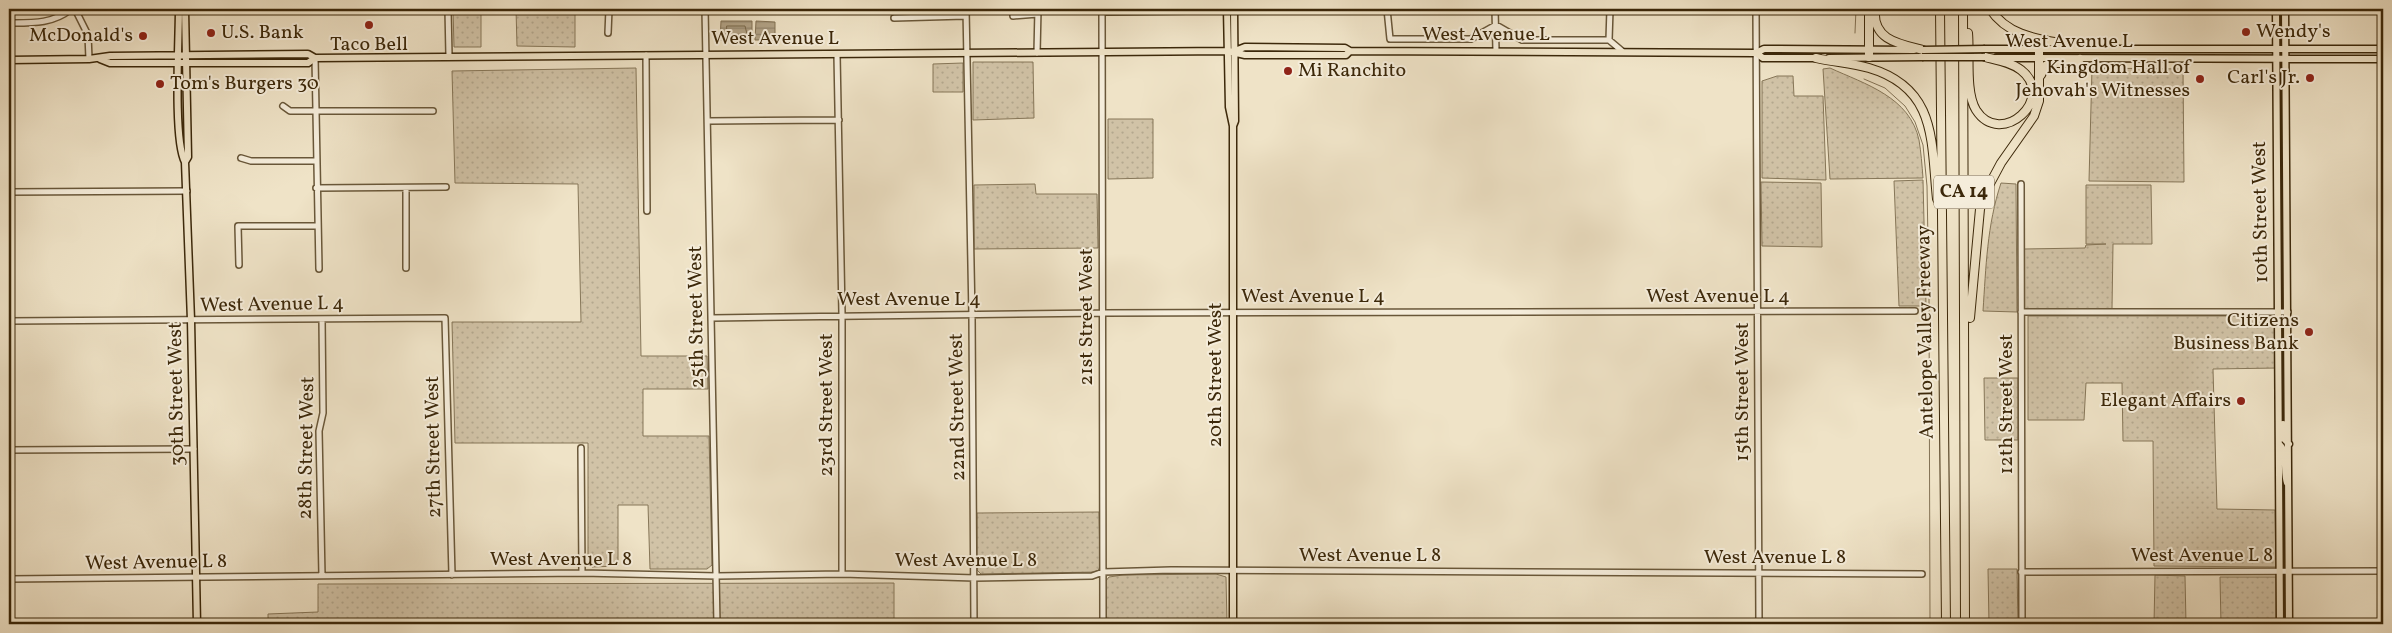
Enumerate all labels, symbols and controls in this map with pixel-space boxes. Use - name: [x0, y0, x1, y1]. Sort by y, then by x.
- place label: Wendy's: [2256, 18, 2331, 46]
- place label: U.S. Bank: [221, 19, 304, 47]
- marker: Taco Bell: [363, 19, 375, 31]
- street label: West Avenue L: [1422, 21, 1550, 49]
- place label: McDonald's: [29, 22, 133, 50]
- street label: West Avenue L: [711, 25, 839, 53]
- marker: Wendy's: [2240, 26, 2252, 38]
- marker: U.S. Bank: [205, 27, 217, 39]
- street label: West Avenue L: [2005, 28, 2133, 56]
- marker: McDonald's: [137, 30, 149, 42]
- place label: Taco Bell: [330, 31, 408, 59]
- place label: Kingdom Hall of Jehovah's Witnesses: [2015, 54, 2192, 105]
- place label: Mi Ranchito: [1298, 57, 1406, 85]
- place label: Carl's Jr.: [2227, 64, 2300, 92]
- marker: Mi Ranchito: [1282, 65, 1294, 77]
- place label: Tom's Burgers 30: [170, 70, 319, 98]
- marker: Carl's Jr.: [2304, 72, 2316, 84]
- marker: Kingdom Hall of Jehovah's Witnesses: [2194, 73, 2206, 85]
- marker: Tom's Burgers 30: [154, 78, 166, 90]
- street label: 10th Street West: [2246, 141, 2276, 283]
- road number: CA 14: [1934, 176, 1994, 208]
- street label: Antelope Valley Freeway: [1910, 225, 1942, 439]
- street label: 25th Street West: [682, 245, 712, 389]
- street label: 21st Street West: [1073, 248, 1101, 386]
- street label: West Avenue L 4: [1241, 283, 1385, 311]
- street label: West Avenue L 4: [1646, 283, 1790, 311]
- street label: West Avenue L 4: [837, 286, 981, 314]
- street label: West Avenue L 4: [200, 290, 344, 320]
- street label: 20th Street West: [1202, 303, 1230, 447]
- place label: Citizens Business Bank: [2173, 307, 2299, 358]
- street label: 30th Street West: [162, 322, 192, 466]
- street label: 15th Street West: [1729, 322, 1757, 462]
- marker: Citizens Business Bank: [2303, 326, 2315, 338]
- street label: 23rd Street West: [813, 333, 841, 477]
- street label: 22nd Street West: [943, 333, 973, 481]
- street label: 12th Street West: [1993, 334, 2021, 474]
- street label: 28th Street West: [292, 376, 322, 520]
- street label: 27th Street West: [419, 376, 449, 518]
- place label: Elegant Affairs: [2100, 387, 2231, 415]
- marker: Elegant Affairs: [2235, 395, 2247, 407]
- street label: West Avenue L 8: [1299, 542, 1441, 570]
- street label: West Avenue L 8: [2131, 542, 2273, 570]
- street label: West Avenue L 8: [1704, 544, 1846, 572]
- street label: West Avenue L 8: [490, 546, 632, 574]
- street label: West Avenue L 8: [895, 547, 1037, 575]
- street label: West Avenue L 8: [85, 548, 227, 578]

